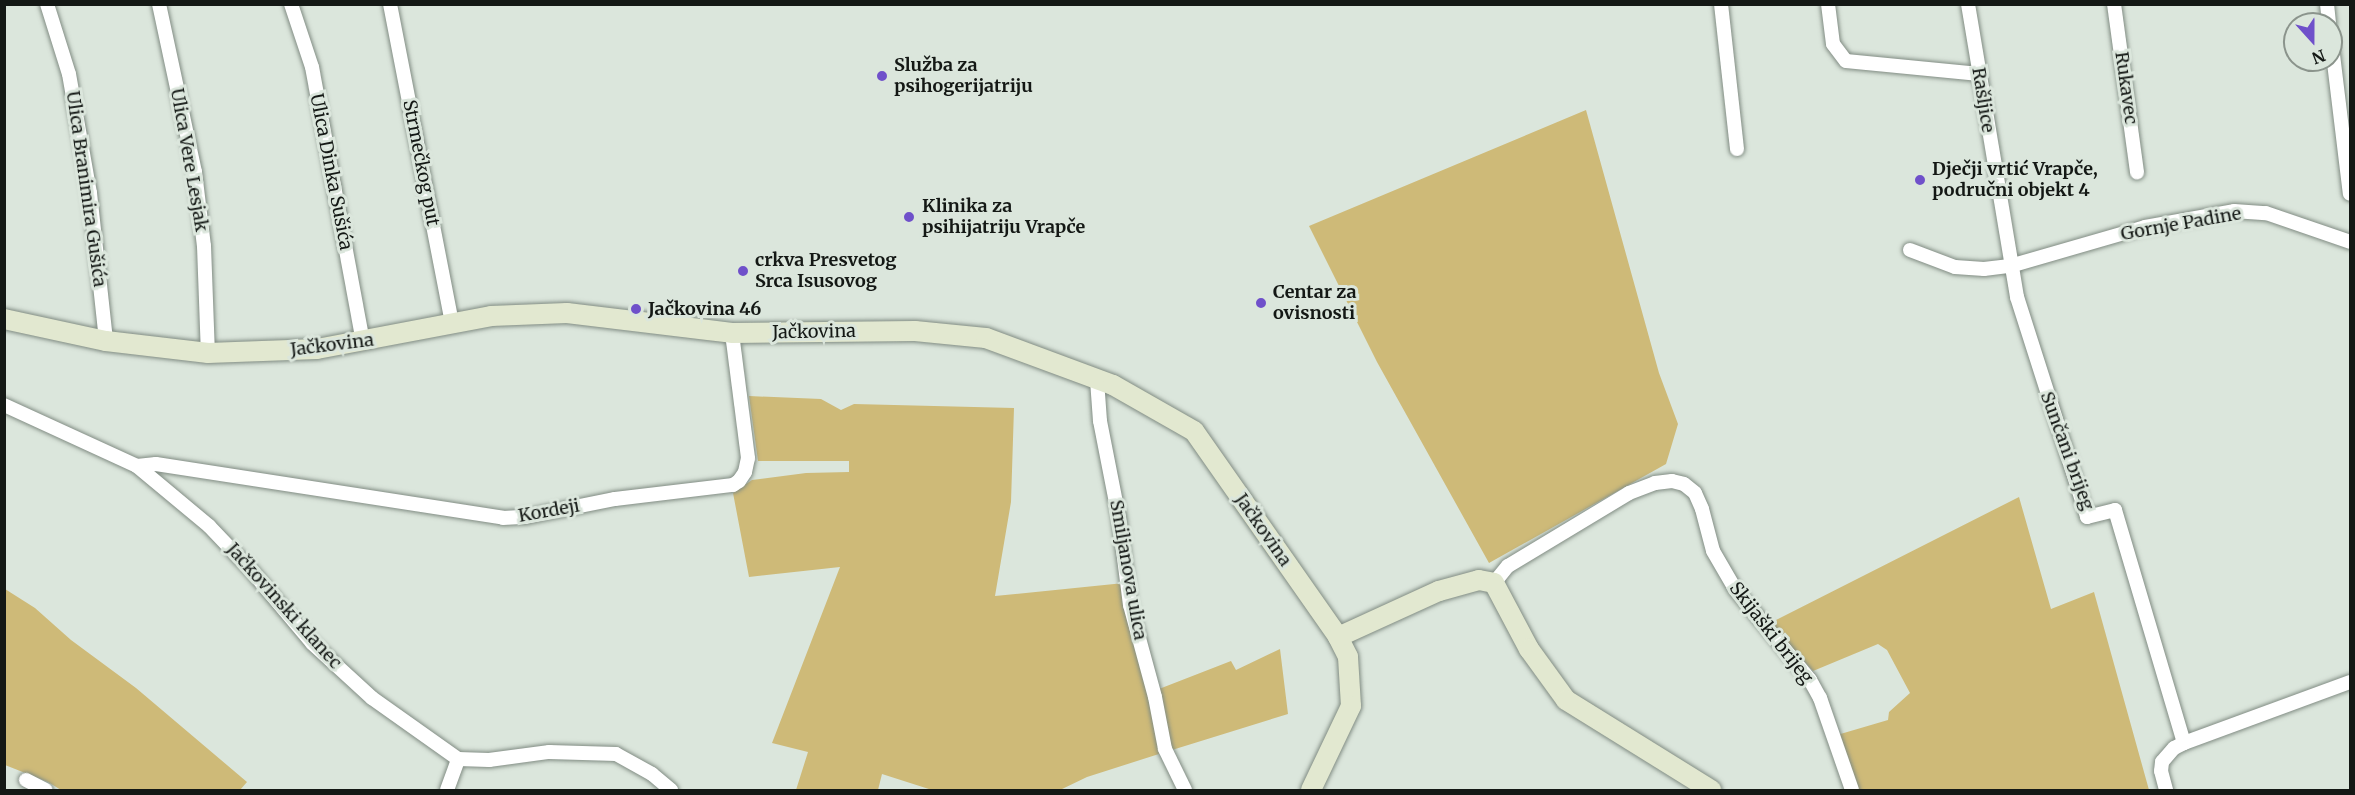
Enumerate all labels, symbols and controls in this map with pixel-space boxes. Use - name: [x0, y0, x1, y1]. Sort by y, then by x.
- north arrow: [2283, 12, 2343, 72]
- text: N: [2309, 45, 2328, 69]
- street label: Rukavec: [2110, 50, 2142, 126]
- place label: Služba za psihogerijatriju: [894, 55, 1033, 98]
- street label: Rašljice: [1967, 66, 1999, 134]
- marker: Služba za psihogerijatriju: [875, 69, 889, 83]
- street label: Ulica Vere Lesjak: [166, 87, 212, 233]
- street label: Ulica Branimira Gušića: [62, 90, 110, 288]
- street label: Ulica Dinka Sušića: [305, 92, 357, 252]
- street label: Strmečkog put: [398, 98, 444, 228]
- place label: Dječji vrtić Vrapče, područni objekt 4: [1932, 159, 2098, 201]
- marker: Dječji vrtić Vrapče, područni objekt 4: [1913, 173, 1927, 187]
- place label: Klinika za psihijatriju Vrapče: [922, 196, 1085, 238]
- street label: Gornje Padine: [2119, 203, 2243, 245]
- marker: Klinika za psihijatriju Vrapče: [900, 208, 918, 226]
- place label: crkva Presvetog Srca Isusovog: [755, 250, 896, 292]
- marker: crkva Presvetog Srca Isusovog: [736, 264, 750, 278]
- place label: Centar za ovisnosti: [1273, 282, 1357, 324]
- marker: Centar za ovisnosti: [1254, 296, 1268, 310]
- place label: Jačkovina 46: [648, 298, 761, 320]
- marker: Jačkovina 46: [629, 302, 643, 316]
- street label: Jačkovina: [772, 320, 856, 344]
- street label: Jačkovina: [289, 329, 375, 361]
- street label: Sunčani brijeg: [2036, 389, 2098, 513]
- street label: Jačkovina: [1230, 489, 1296, 571]
- street label: Kordeji: [517, 495, 581, 527]
- street label: Smiljanova ulica: [1105, 498, 1151, 642]
- street label: Jačkovinski klanec: [222, 539, 346, 673]
- street label: Skijaški brijeg: [1725, 578, 1817, 688]

